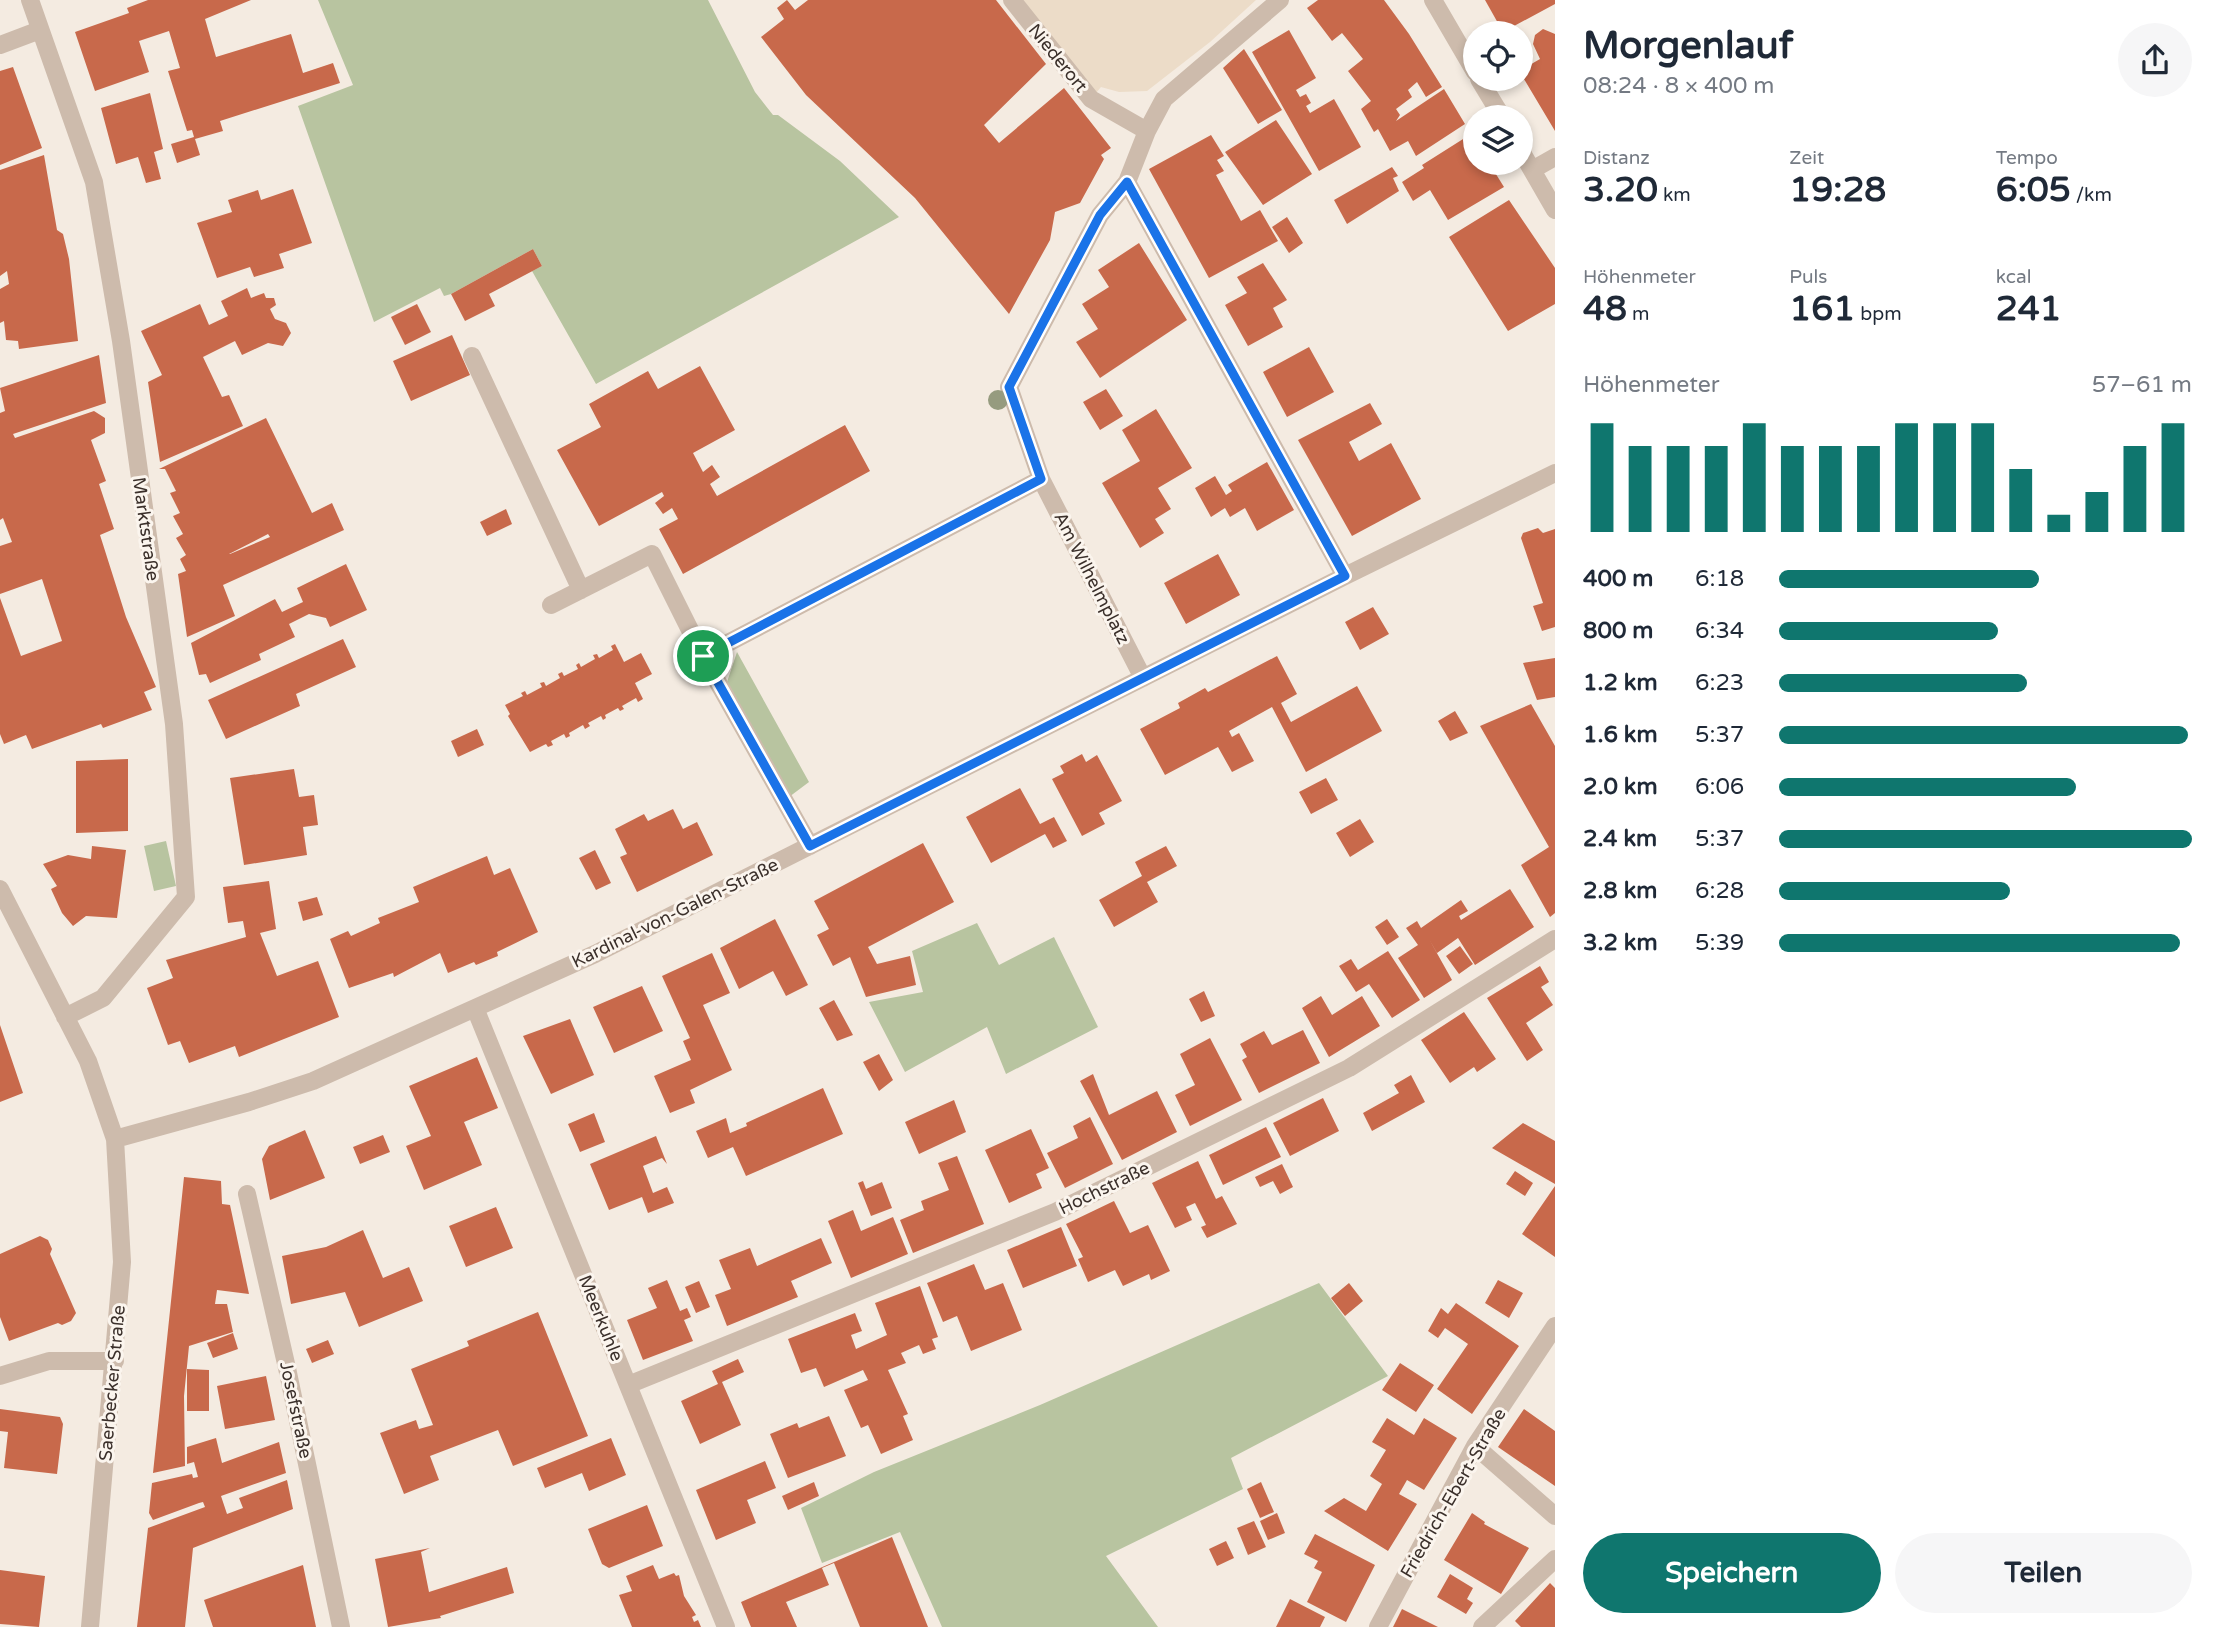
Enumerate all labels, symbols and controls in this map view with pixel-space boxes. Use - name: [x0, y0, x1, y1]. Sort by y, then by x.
- street label: Niederort: [1024, 19, 1092, 97]
- map controls: [1463, 21, 1533, 175]
- button: locate: [1463, 21, 1533, 91]
- text: Morgenlauf: [1583, 23, 1793, 69]
- button: share: [2118, 23, 2192, 97]
- text: 08:24 · 8 × 400 m: [1583, 72, 1774, 100]
- button: layers: [1463, 105, 1533, 175]
- text: Distanz: [1583, 147, 1650, 169]
- text: Zeit: [1789, 147, 1824, 169]
- text: Tempo: [1996, 147, 2058, 169]
- text: 3.20: [1583, 169, 1658, 211]
- text: 19:28: [1789, 169, 1886, 211]
- text: 6:05: [1996, 169, 2071, 211]
- text: km: [1658, 184, 1691, 206]
- text: /km: [2071, 184, 2112, 206]
- text: Höhenmeter: [1583, 266, 1696, 288]
- text: Puls: [1789, 266, 1827, 288]
- text: kcal: [1996, 266, 2031, 288]
- text: 48: [1583, 288, 1627, 330]
- text: 161: [1789, 288, 1855, 330]
- text: 241: [1996, 288, 2062, 330]
- text: m: [1627, 303, 1649, 325]
- text: bpm: [1855, 303, 1902, 325]
- text: Höhenmeter: [1583, 371, 1720, 399]
- text: 57–61 m: [2092, 371, 2192, 399]
- street label: Marktstraße: [128, 476, 164, 582]
- street label: Am Wilhelmplatz: [1049, 508, 1135, 648]
- text: 400 m: [1583, 565, 1653, 593]
- text: 6:18: [1695, 565, 1744, 593]
- text: 800 m: [1583, 617, 1653, 645]
- text: 6:34: [1695, 617, 1744, 645]
- pin: [673, 626, 733, 686]
- icon: arrive: [684, 637, 722, 675]
- text: 1.2 km: [1583, 669, 1658, 697]
- text: 6:23: [1695, 669, 1744, 697]
- text: 1.6 km: [1583, 721, 1658, 749]
- text: 5:37: [1695, 721, 1744, 749]
- text: 2.0 km: [1583, 773, 1658, 801]
- text: 6:06: [1695, 773, 1744, 801]
- text: 2.4 km: [1583, 825, 1657, 853]
- text: 5:37: [1695, 825, 1744, 853]
- street label: Kardinal-von-Galen-Straße: [568, 853, 782, 973]
- text: 2.8 km: [1583, 877, 1657, 905]
- text: 6:28: [1695, 877, 1744, 905]
- text: 3.2 km: [1583, 929, 1658, 957]
- text: 5:39: [1695, 929, 1744, 957]
- street label: Hochstraße: [1055, 1157, 1153, 1219]
- street label: Meerkuhle: [574, 1272, 628, 1364]
- street label: Saerbecker Straße: [94, 1304, 130, 1462]
- street label: Josefstraße: [275, 1359, 317, 1461]
- street label: Friedrich-Ebert-Straße: [1395, 1404, 1511, 1582]
- button: Speichern: [1583, 1533, 1881, 1613]
- button: Teilen: [1895, 1533, 2192, 1613]

